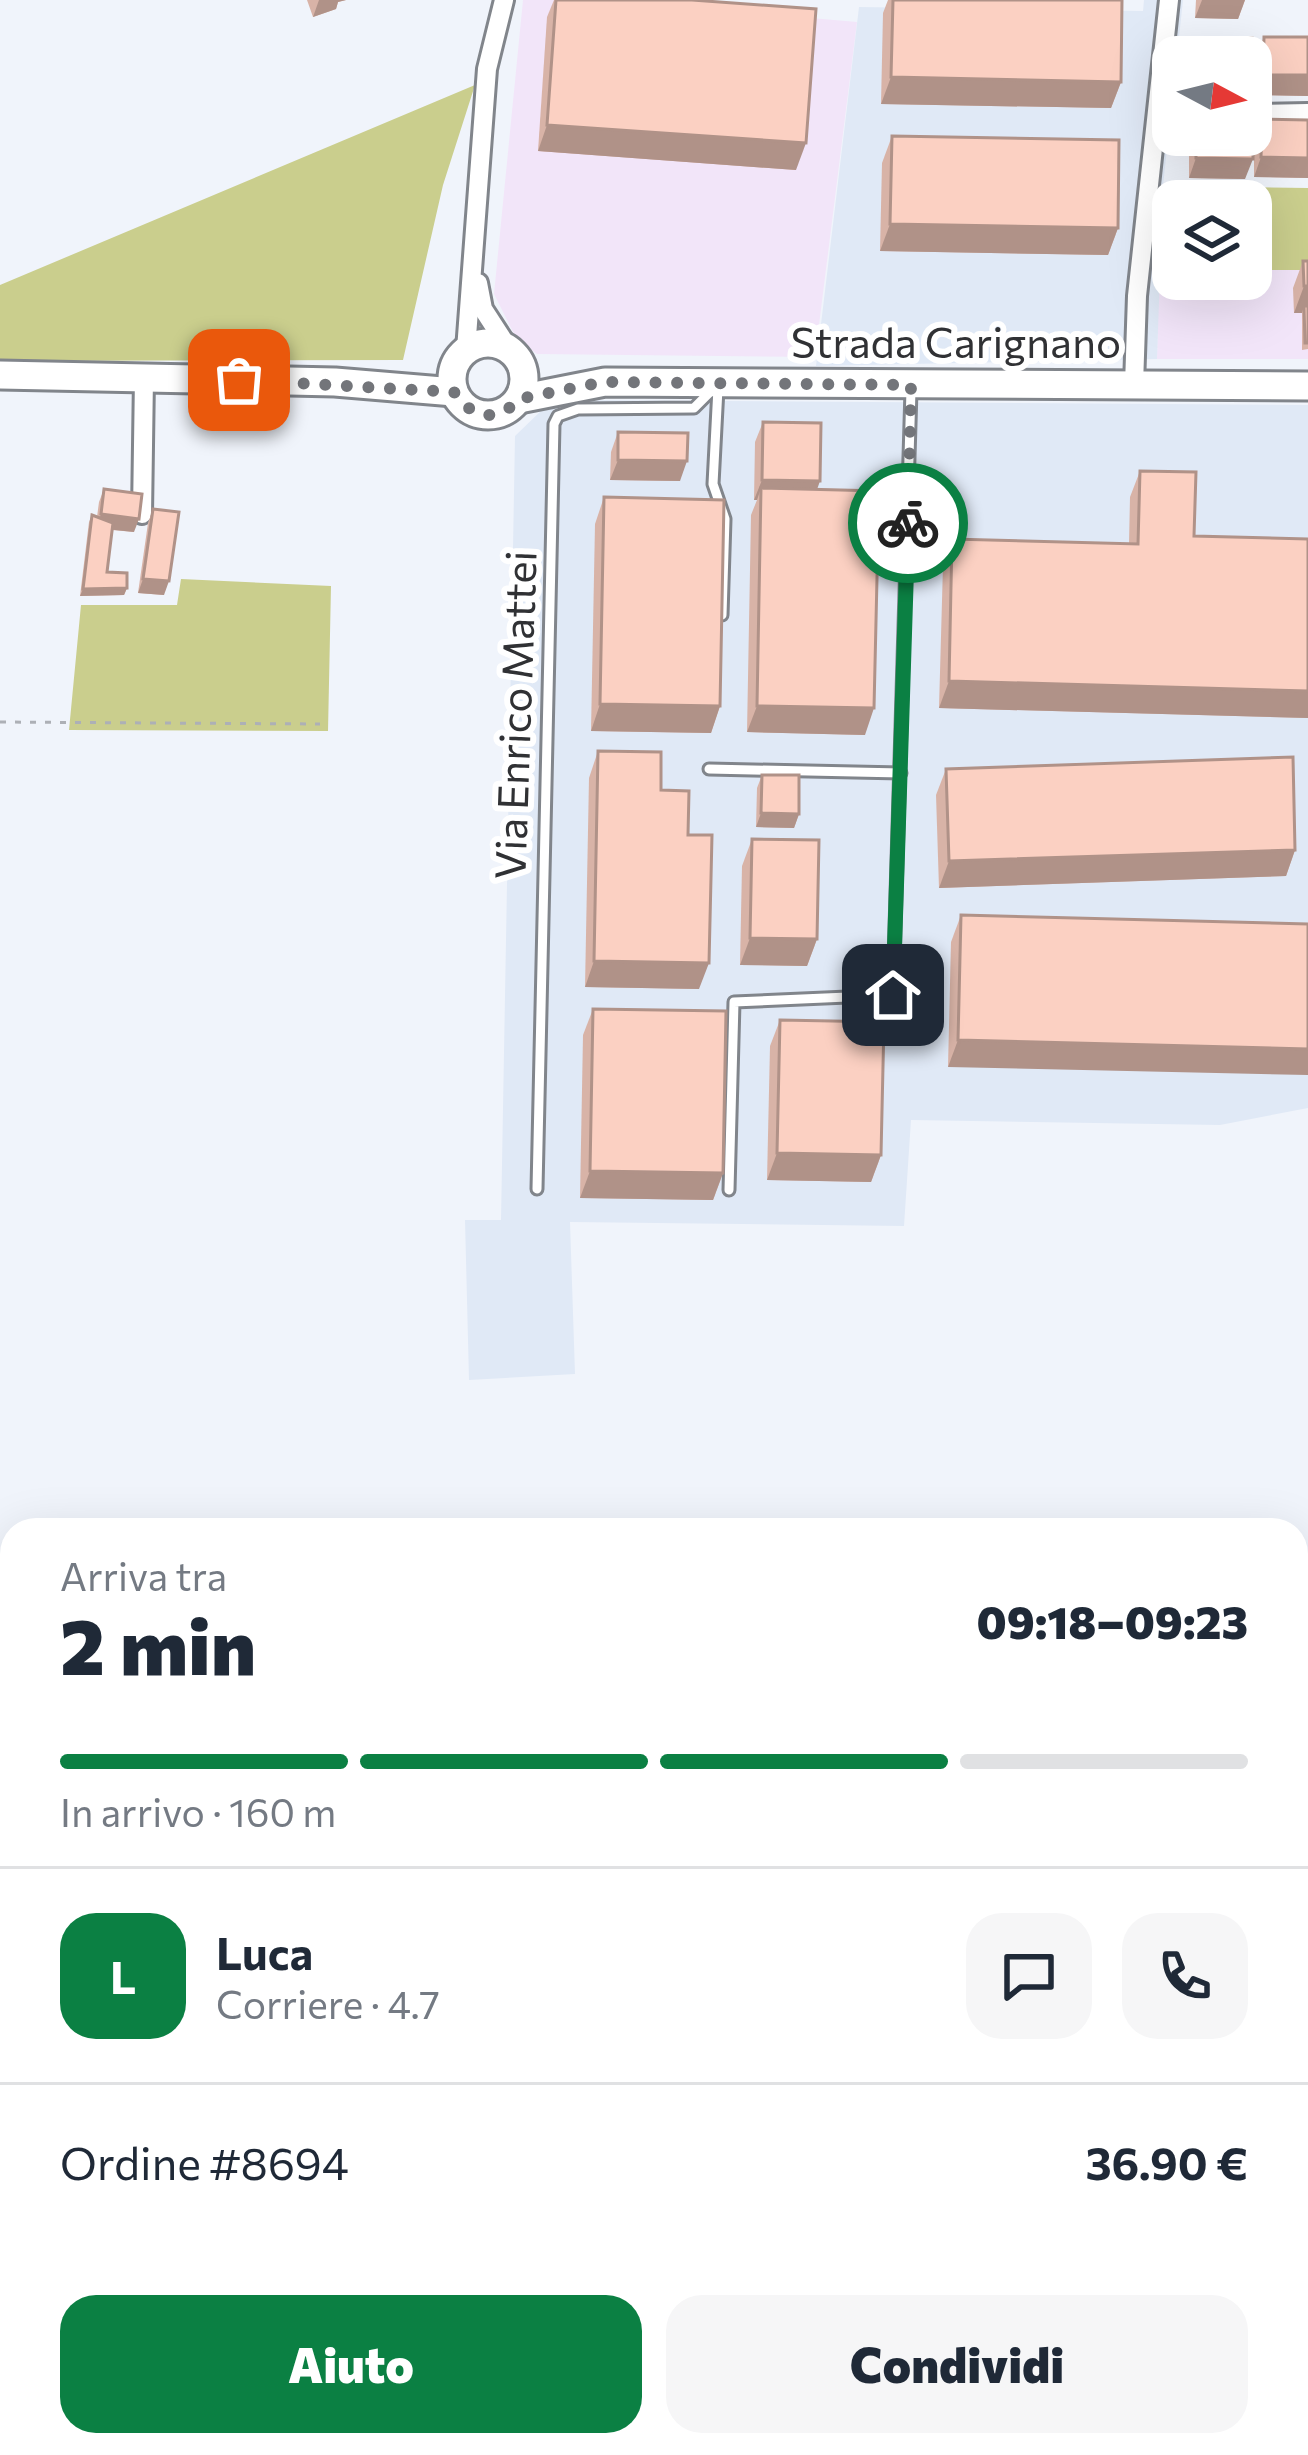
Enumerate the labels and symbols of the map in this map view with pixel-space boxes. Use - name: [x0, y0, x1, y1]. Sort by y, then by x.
- north arrow: [1152, 36, 1272, 156]
- street label: Strada Carignano: [791, 315, 1121, 367]
- pin: [188, 329, 290, 431]
- courier: [848, 463, 968, 583]
- street label: Via Enrico Mattei: [482, 550, 546, 880]
- pin: [842, 944, 944, 1046]

